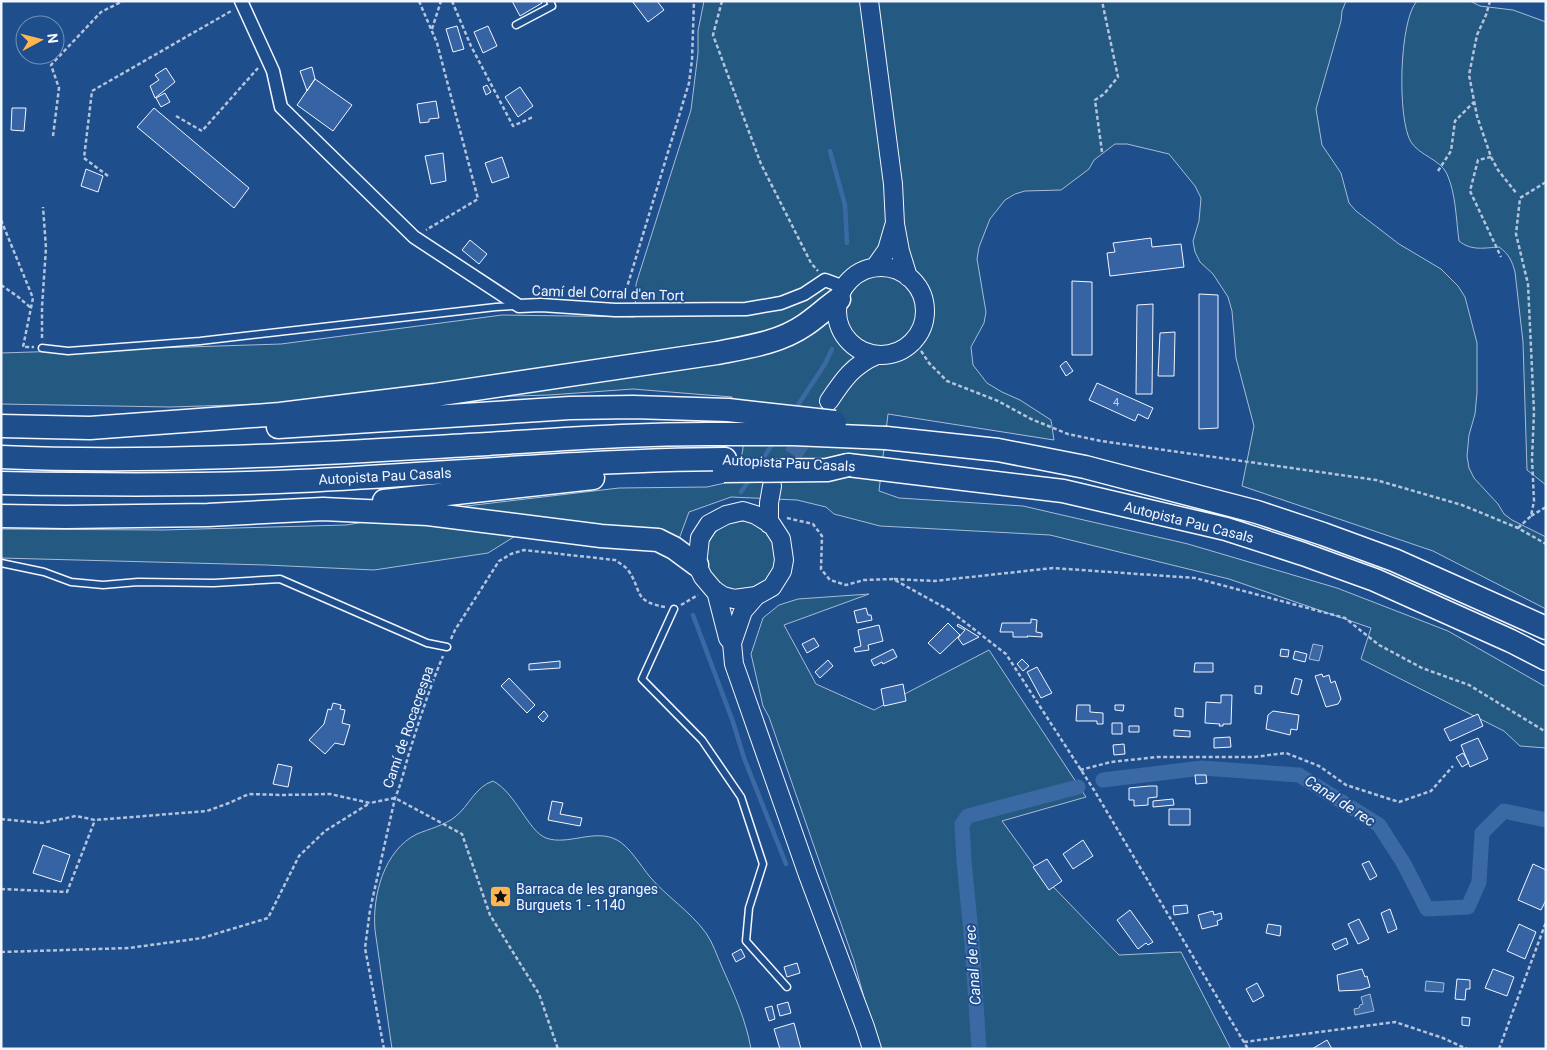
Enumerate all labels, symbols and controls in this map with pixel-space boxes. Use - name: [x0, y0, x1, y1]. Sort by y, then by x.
- north arrow: [15, 15, 65, 65]
- text: N: [44, 33, 61, 44]
- street label: Camí del Corral d'en Tort: [531, 282, 685, 304]
- house number: 4: [1113, 396, 1119, 409]
- street label: Autopista Pau Casals: [722, 452, 856, 474]
- street label: Autopista Pau Casals: [318, 465, 452, 487]
- street label: Autopista Pau Casals: [1122, 498, 1256, 546]
- street label: Camí de Rocacrespa: [380, 664, 436, 790]
- water label: Canal de rec: [1301, 772, 1379, 831]
- place label: Barraca de les granges Burguets 1 - 1140: [516, 881, 658, 913]
- place icon: Barraca de les granges Burguets 1 - 1140: [488, 885, 512, 909]
- water label: Canal de rec: [961, 924, 985, 1006]

